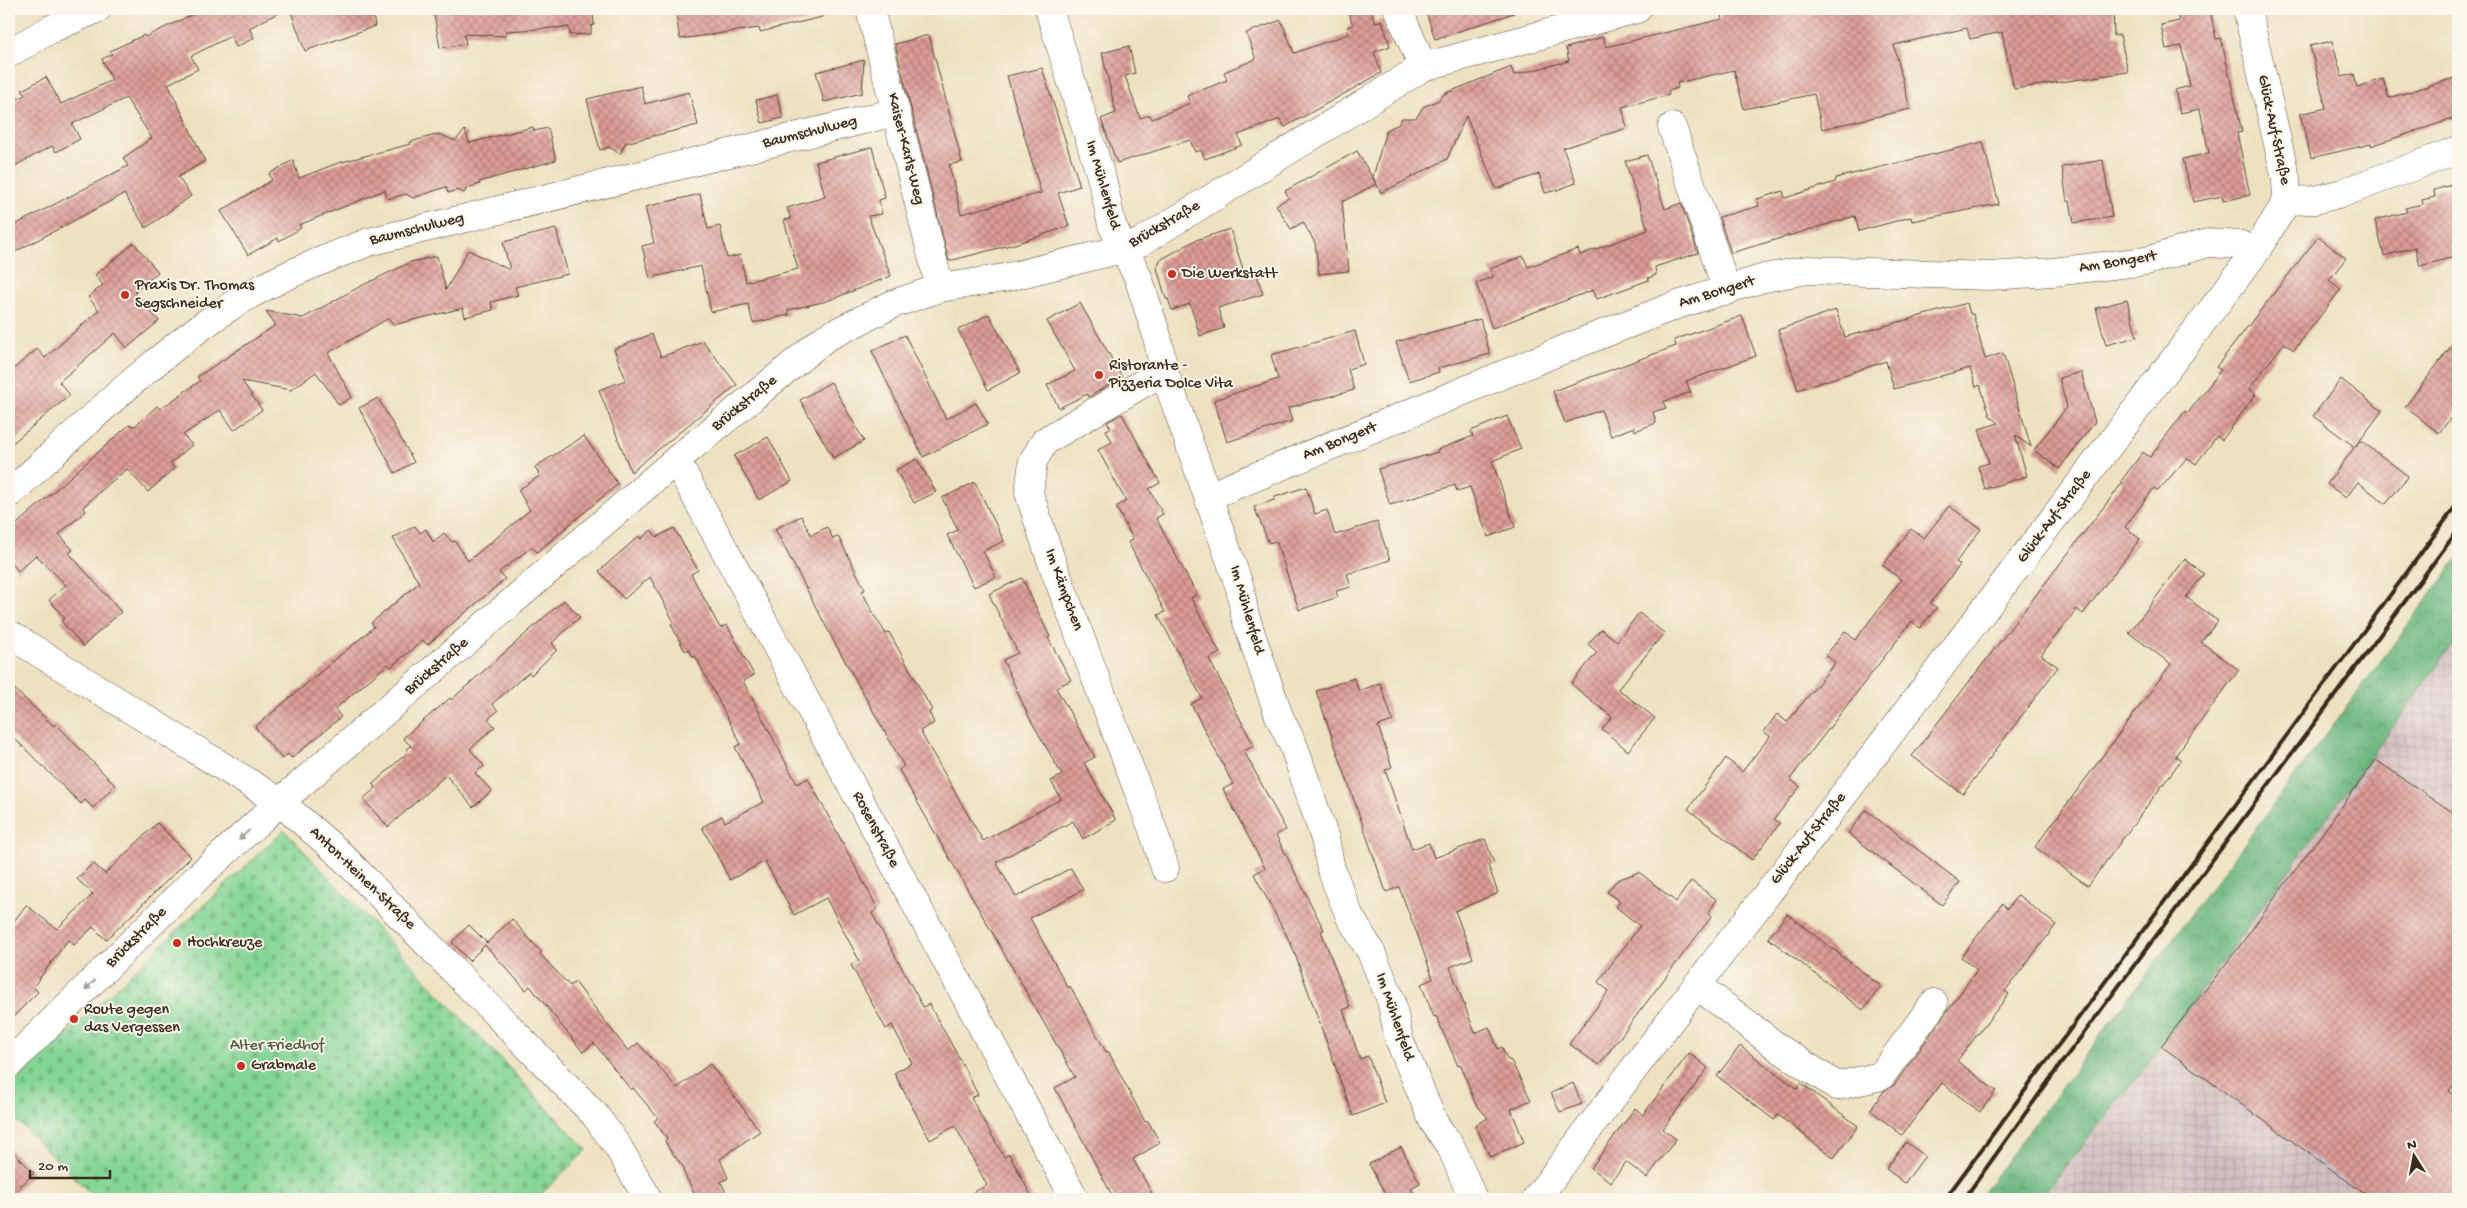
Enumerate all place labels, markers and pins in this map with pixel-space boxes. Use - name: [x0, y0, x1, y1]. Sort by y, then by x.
- place label: Die Werkstatt: [1181, 265, 1278, 284]
- marker: Die Werkstatt: [1166, 268, 1178, 280]
- place label: Praxis Dr. Thomas Segschneider: [134, 277, 255, 314]
- marker: Praxis Dr. Thomas Segschneider: [119, 289, 131, 301]
- place label: Ristorante - Pizzeria Dolce Vita: [1108, 357, 1234, 394]
- marker: Ristorante - Pizzeria Dolce Vita: [1093, 369, 1105, 381]
- place label: Hochkreuze: [187, 934, 263, 953]
- marker: Hochkreuze: [171, 937, 183, 949]
- place label: Route gegen das Vergessen: [84, 1001, 180, 1038]
- marker: Route gegen das Vergessen: [68, 1013, 80, 1025]
- place label: Grabmale: [251, 1057, 317, 1076]
- marker: Grabmale: [235, 1060, 247, 1072]

